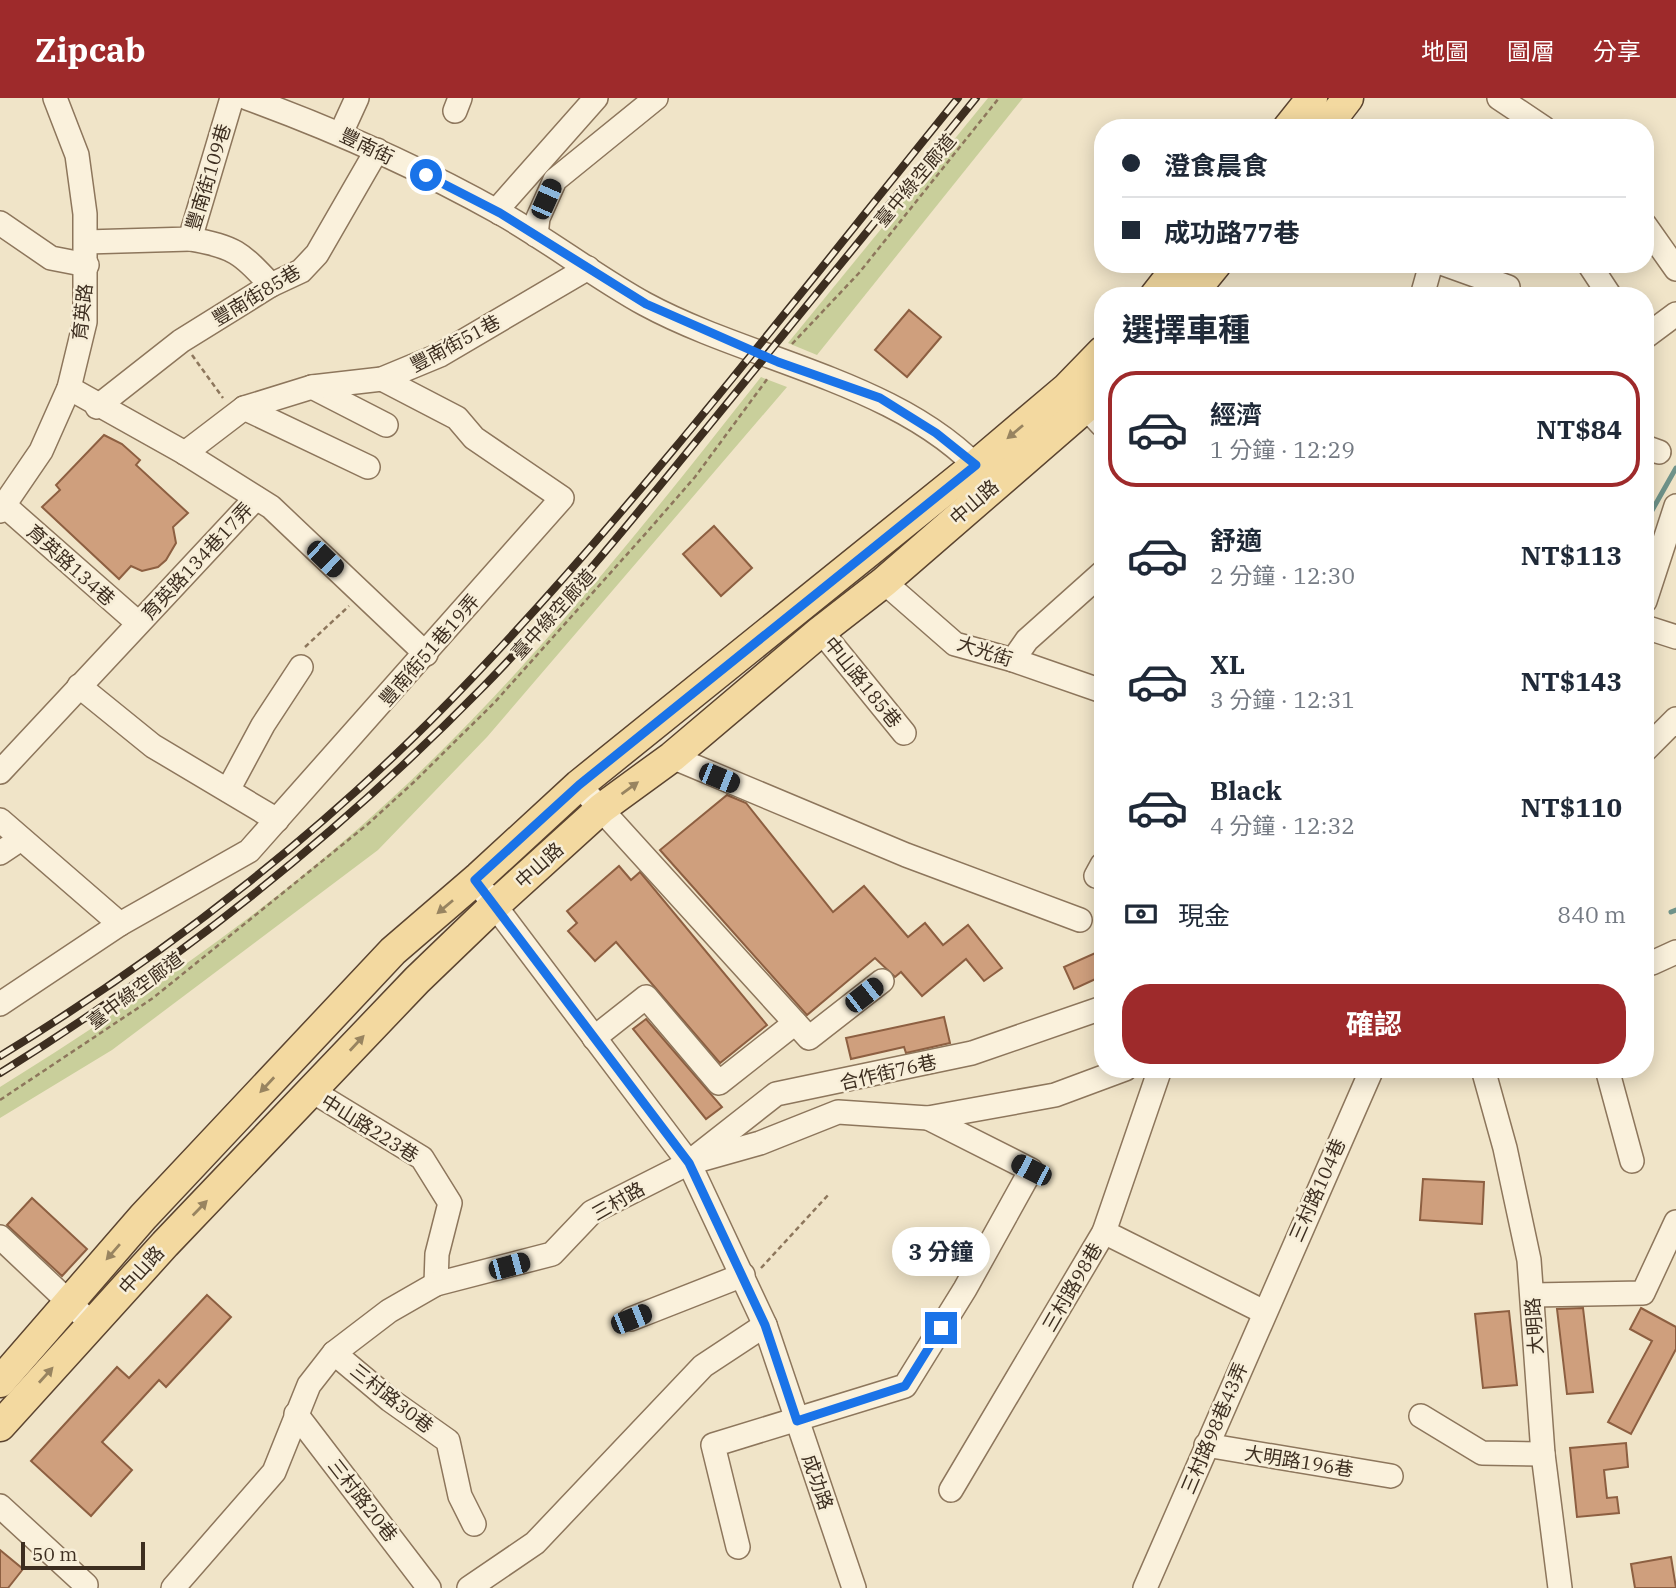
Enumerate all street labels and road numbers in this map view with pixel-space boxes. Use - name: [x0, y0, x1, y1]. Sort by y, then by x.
- street label: 豐南街109巷: [180, 121, 236, 233]
- street label: 豐南街: [336, 123, 398, 169]
- street label: 臺中綠空廊道: [869, 129, 961, 231]
- street label: 豐南街85巷: [207, 259, 305, 331]
- street label: 育英路: [67, 282, 97, 342]
- street label: 豐南街51巷: [406, 309, 504, 377]
- street label: 中山路: [945, 474, 1003, 530]
- street label: 育英路134巷17弄: [136, 497, 258, 625]
- street label: 育英路134巷: [22, 519, 120, 611]
- street label: 臺中綠空廊道: [506, 564, 600, 664]
- street label: 豐南街51巷19弄: [374, 589, 484, 711]
- street label: 大光街: [954, 631, 1016, 671]
- street label: 中山路185巷: [819, 632, 907, 732]
- street label: 中山路: [510, 837, 568, 893]
- street label: 臺中綠空廊道: [82, 946, 188, 1034]
- street label: 合作街76巷: [837, 1049, 939, 1095]
- street label: 中山路223巷: [317, 1089, 423, 1167]
- street label: 三村路104巷: [1284, 1135, 1350, 1245]
- street label: 三村路: [587, 1176, 649, 1226]
- street label: 三村路98巷: [1037, 1238, 1107, 1336]
- street label: 中山路: [113, 1241, 169, 1299]
- street label: 大明路: [1520, 1297, 1548, 1355]
- street label: 三村路30巷: [346, 1358, 438, 1438]
- street label: 三村路98巷43弄: [1175, 1359, 1253, 1497]
- street label: 大明路196巷: [1243, 1441, 1355, 1481]
- street label: 成功路: [797, 1451, 839, 1513]
- street label: 三村路20巷: [323, 1454, 403, 1546]

